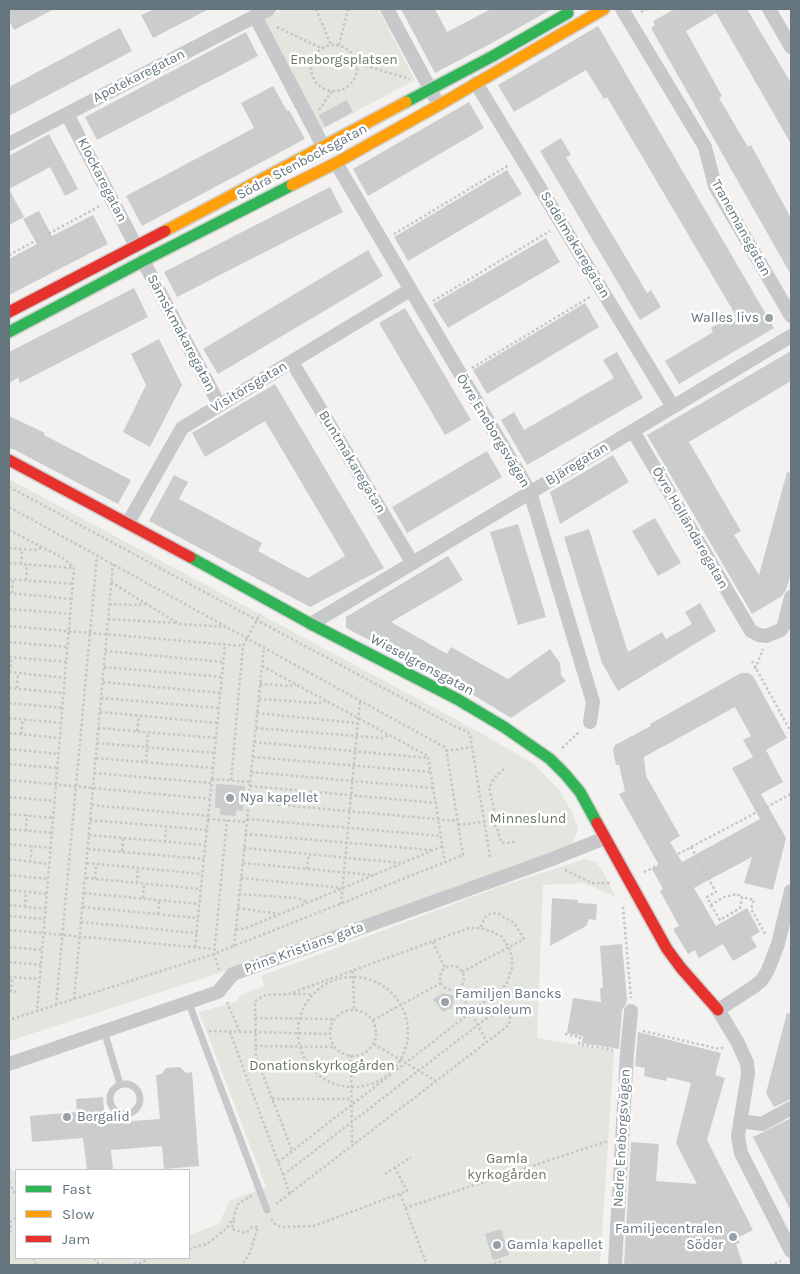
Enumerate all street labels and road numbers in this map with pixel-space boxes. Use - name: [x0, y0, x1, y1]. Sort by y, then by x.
- street label: Apotekaregatan: [90, 46, 188, 106]
- street label: Södra Stenbocksgatan: [234, 120, 370, 204]
- street label: Klockaregatan: [74, 135, 130, 225]
- street label: Tranemansgatan: [707, 177, 775, 279]
- street label: Sadelmakaregatan: [537, 189, 613, 301]
- street label: Sämskmakaregatan: [143, 272, 219, 394]
- street label: Visitörsgatan: [208, 358, 290, 416]
- street label: Övre Eneborgsvägen: [452, 371, 534, 491]
- street label: Buntmakaregatan: [315, 408, 389, 516]
- street label: Bjäregatan: [543, 439, 611, 489]
- street label: Övre Holländaregatan: [648, 464, 732, 592]
- street label: Wieselgrensgatan: [367, 631, 477, 699]
- street label: Prins Kristians gata: [242, 919, 366, 977]
- street label: Nedre Eneborgsvägen: [610, 1068, 634, 1208]

